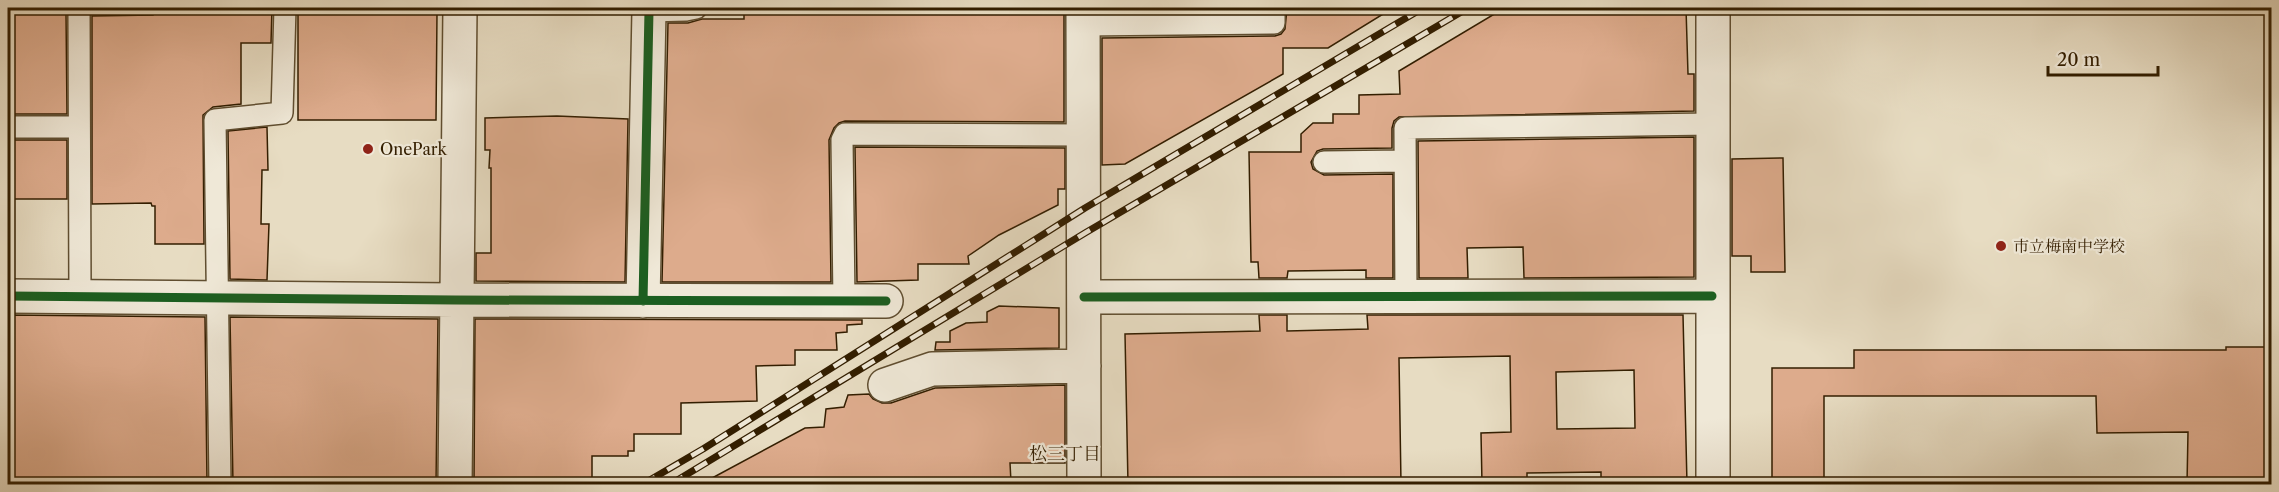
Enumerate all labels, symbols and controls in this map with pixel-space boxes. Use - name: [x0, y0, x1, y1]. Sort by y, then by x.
- scale bar: [2048, 39, 2158, 77]
- text: 20 m: [2057, 49, 2101, 71]
- place label: OnePark: [380, 139, 448, 159]
- marker: OnePark: [361, 142, 375, 156]
- place label: 市立梅南中学校: [2013, 236, 2125, 256]
- marker: 市立梅南中学校: [1994, 239, 2008, 253]
- district label: 松三丁目: [1029, 443, 1101, 465]

